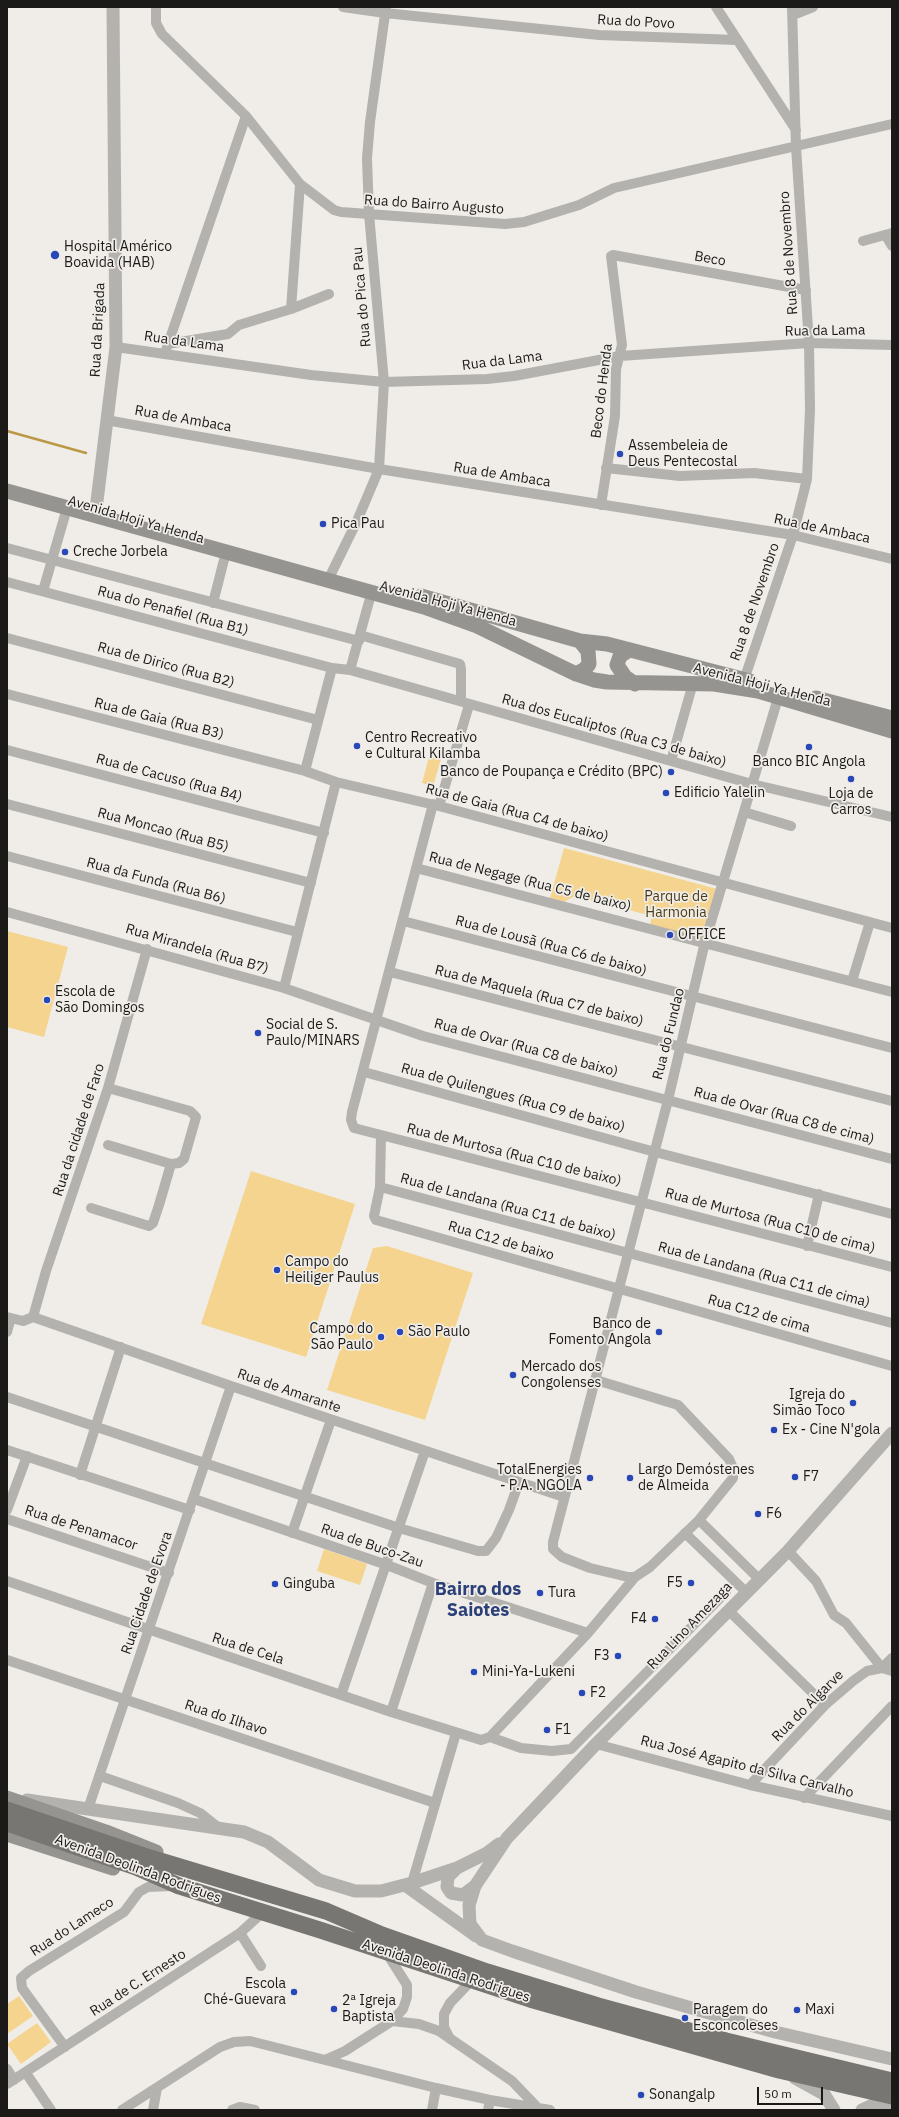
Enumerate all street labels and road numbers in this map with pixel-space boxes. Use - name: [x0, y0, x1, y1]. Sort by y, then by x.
- street label: Rua do Povo: [597, 12, 675, 32]
- street label: Rua 8 de Novembro: [776, 191, 802, 315]
- street label: Rua do Bairro Augusto: [364, 192, 504, 218]
- street label: Rua do Pica Pau: [349, 246, 375, 348]
- street label: Beco: [693, 248, 727, 270]
- street label: Rua da Brigada: [87, 282, 109, 378]
- street label: Rua da Lama: [784, 322, 866, 340]
- street label: Rua da Lama: [143, 328, 225, 356]
- street label: Beco do Henda: [588, 343, 616, 439]
- street label: Rua da Lama: [461, 348, 543, 374]
- street label: Rua de Ambaca: [133, 402, 233, 436]
- street label: Rua de Ambaca: [452, 459, 552, 491]
- street label: Avenida Hoji Ya Henda: [66, 492, 206, 548]
- street label: Rua de Ambaca: [772, 511, 872, 547]
- street label: Rua 8 de Novembro: [727, 541, 783, 663]
- street label: Avenida Hoji Ya Henda: [378, 578, 518, 630]
- street label: Rua do Penafiel (Rua B1): [96, 583, 250, 639]
- street label: Rua de Dirico (Rua B2): [96, 639, 236, 691]
- street label: Avenida Hoji Ya Henda: [692, 660, 832, 710]
- street label: Rua dos Eucaliptos (Rua C3 de baixo): [500, 691, 728, 771]
- street label: Rua de Gaia (Rua B3): [92, 695, 226, 743]
- street label: Rua de Cacuso (Rua B4): [94, 750, 244, 806]
- street label: Rua de Gaia (Rua C4 de baixo): [424, 780, 610, 846]
- street label: Rua Moncao (Rua B5): [96, 804, 230, 856]
- street label: Rua de Negage (Rua C5 de baixo): [427, 849, 633, 915]
- street label: Rua da Funda (Rua B6): [85, 854, 227, 908]
- street label: Rua de Lousã (Rua C6 de baixo): [453, 912, 649, 980]
- street label: Rua Mirandela (Rua B7): [124, 921, 270, 977]
- street label: Rua de Maquela (Rua C7 de baixo): [433, 962, 645, 1030]
- street label: Rua do Fundao: [650, 986, 688, 1082]
- street label: Rua de Ovar (Rua C8 de baixo): [432, 1015, 620, 1081]
- street label: Rua de Quilengues (Rua C9 de baixo): [399, 1060, 627, 1136]
- street label: Rua da cidade de Faro: [50, 1061, 108, 1199]
- street label: Rua de Ovar (Rua C8 de cima): [692, 1084, 876, 1148]
- street label: Rua de Murtosa (Rua C10 de baixo): [405, 1120, 623, 1190]
- street label: Rua de Landana (Rua C11 de baixo): [398, 1170, 618, 1244]
- street label: Rua de Murtosa (Rua C10 de cima): [663, 1185, 877, 1257]
- street label: Rua C12 de baixo: [446, 1218, 556, 1264]
- street label: Rua de Landana (Rua C11 de cima): [656, 1239, 872, 1311]
- street label: Rua C12 de cima: [706, 1291, 812, 1337]
- street label: Rua de Amarante: [235, 1365, 343, 1417]
- street label: Rua de Penamacor: [22, 1502, 140, 1554]
- street label: Rua de Buco-Zau: [318, 1521, 426, 1571]
- street label: Rua Cidade de Evora: [118, 1529, 176, 1657]
- street label: Rua Lino Amezaga: [644, 1579, 736, 1673]
- street label: Rua de Cela: [210, 1630, 286, 1668]
- street label: Rua do Algarve: [769, 1667, 847, 1745]
- street label: Rua do Ilhavo: [182, 1697, 270, 1739]
- street label: Rua José Agapito da Silva Carvalho: [639, 1732, 855, 1802]
- street label: Avenida Deolinda Rodrigues: [53, 1831, 223, 1907]
- street label: Rua do Lameco: [27, 1894, 117, 1960]
- street label: Avenida Deolinda Rodrigues: [360, 1936, 532, 2006]
- street label: Rua de C. Ernesto: [87, 1946, 189, 2020]

